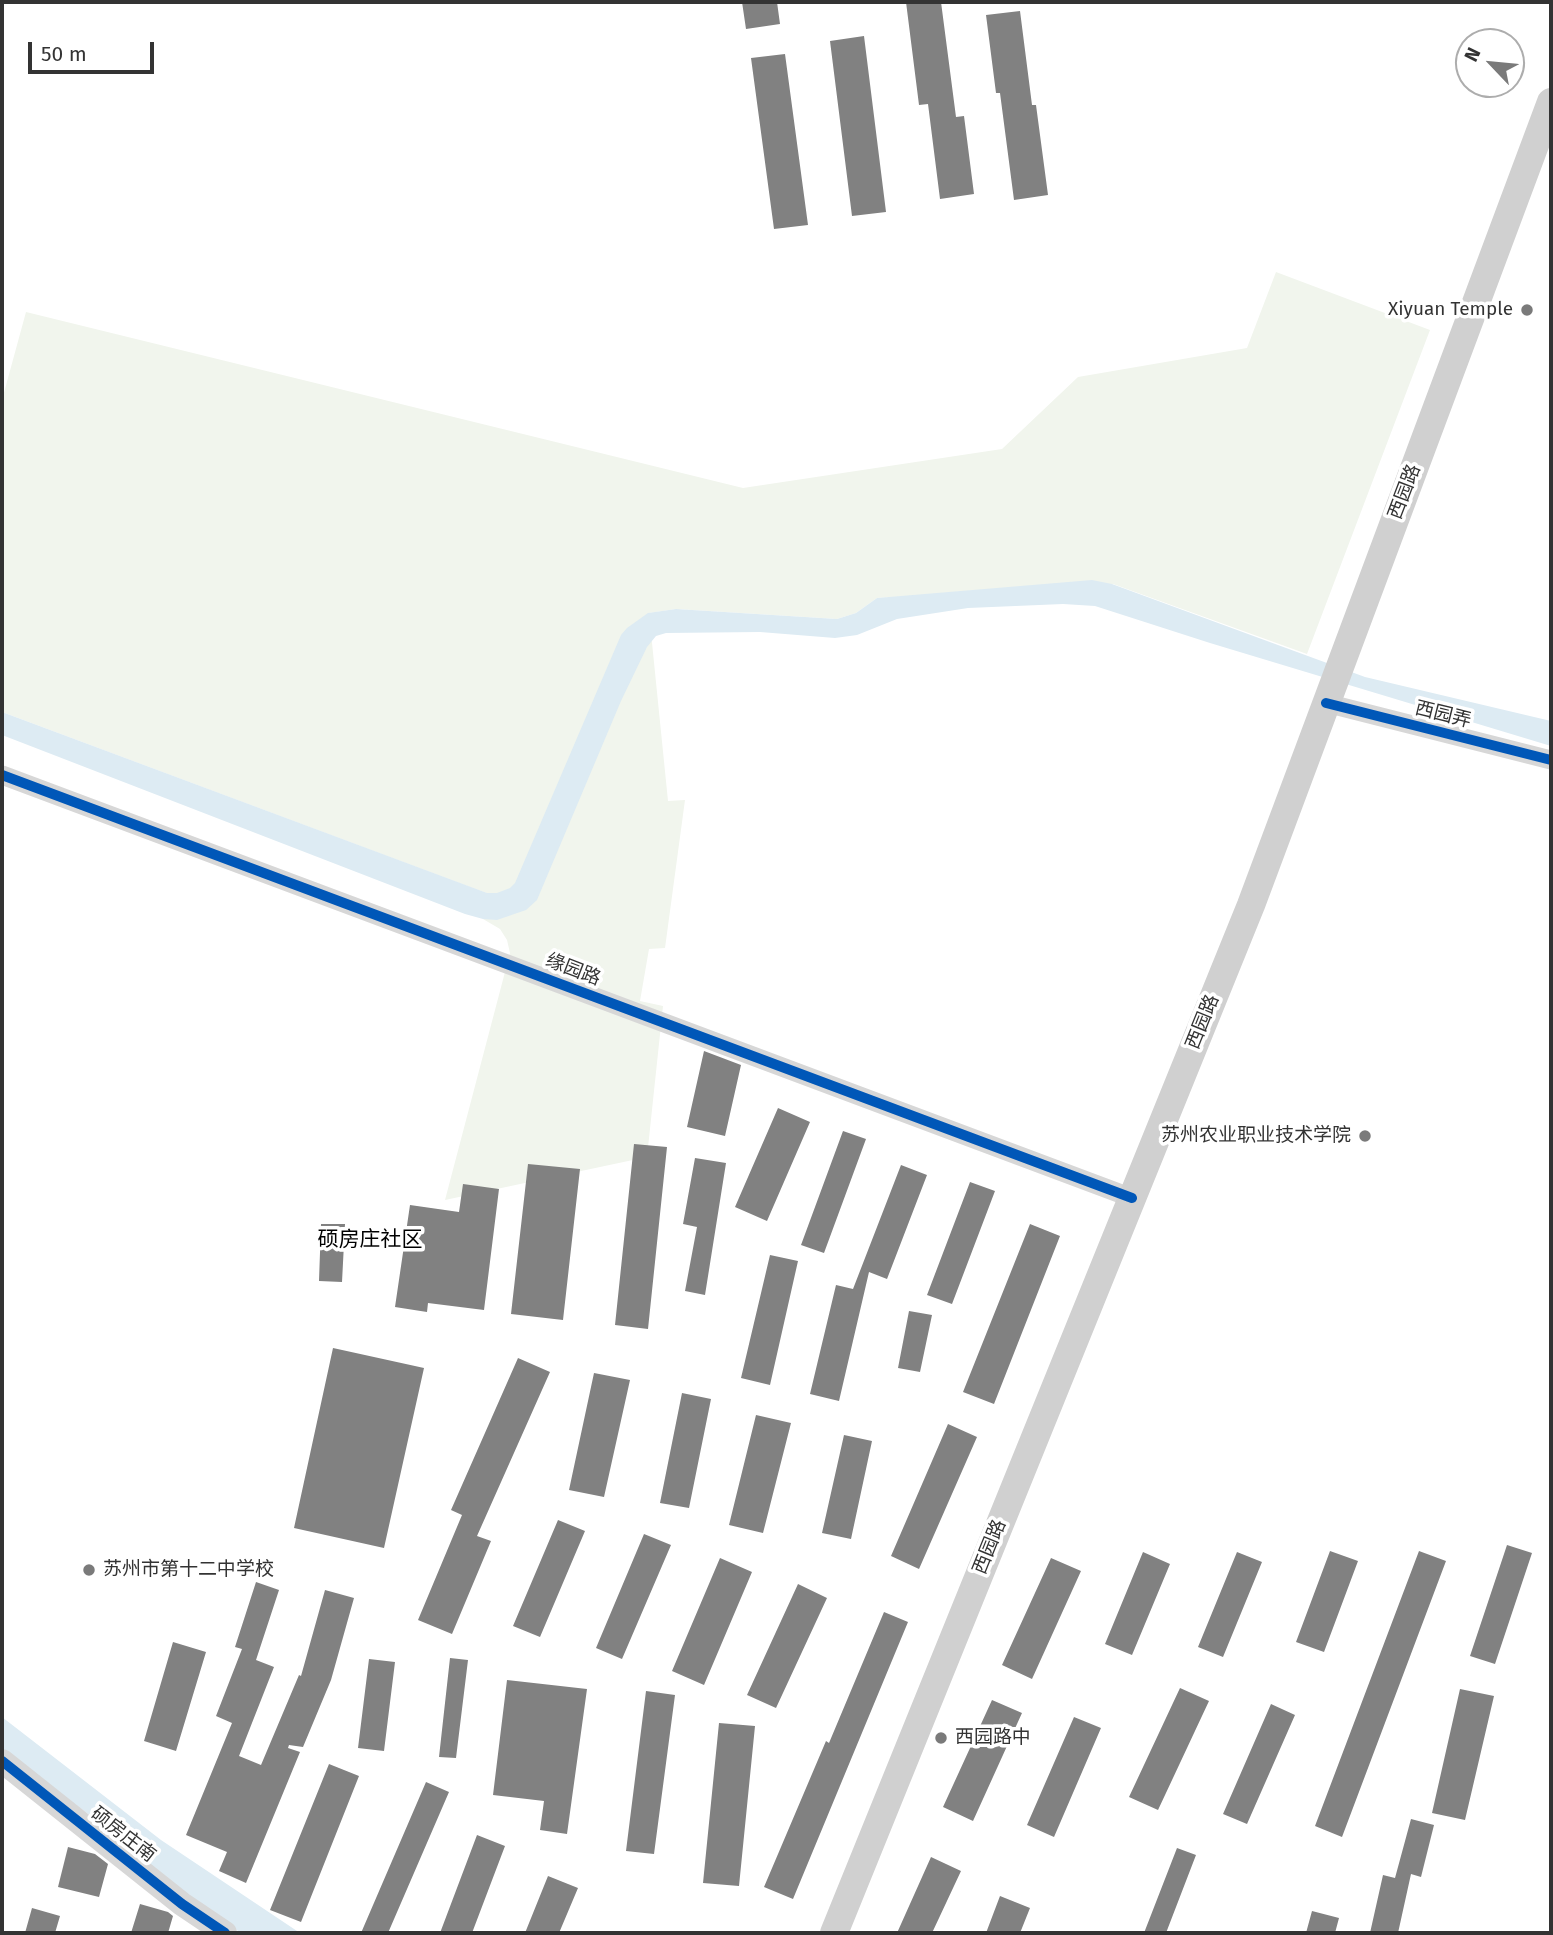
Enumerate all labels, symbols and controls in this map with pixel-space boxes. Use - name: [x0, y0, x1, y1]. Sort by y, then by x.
- scale bar: [32, 28, 158, 72]
- north arrow: [1455, 28, 1525, 98]
- text: 50 m: [41, 41, 87, 67]
- text: N: [1459, 44, 1486, 65]
- place label: Xiyuan Temple: [1388, 299, 1513, 321]
- marker: Xiyuan Temple: [1519, 302, 1535, 318]
- street label: 西园路: [1384, 461, 1426, 523]
- street label: 西园弄: [1413, 697, 1473, 733]
- street label: 缘园路: [542, 949, 604, 991]
- street label: 西园路: [1182, 991, 1224, 1053]
- place label: 苏州农业职业技术学院: [1161, 1125, 1351, 1147]
- marker: 苏州农业职业技术学院: [1357, 1128, 1373, 1144]
- district label: 硕房庄社区: [318, 1227, 422, 1253]
- street label: 西园路: [969, 1516, 1011, 1578]
- place label: 苏州市第十二中学校: [103, 1559, 274, 1581]
- marker: 苏州市第十二中学校: [81, 1562, 97, 1578]
- place label: 西园路中: [955, 1727, 1031, 1749]
- marker: 西园路中: [933, 1730, 949, 1746]
- street label: 硕房庄南: [86, 1803, 160, 1867]

